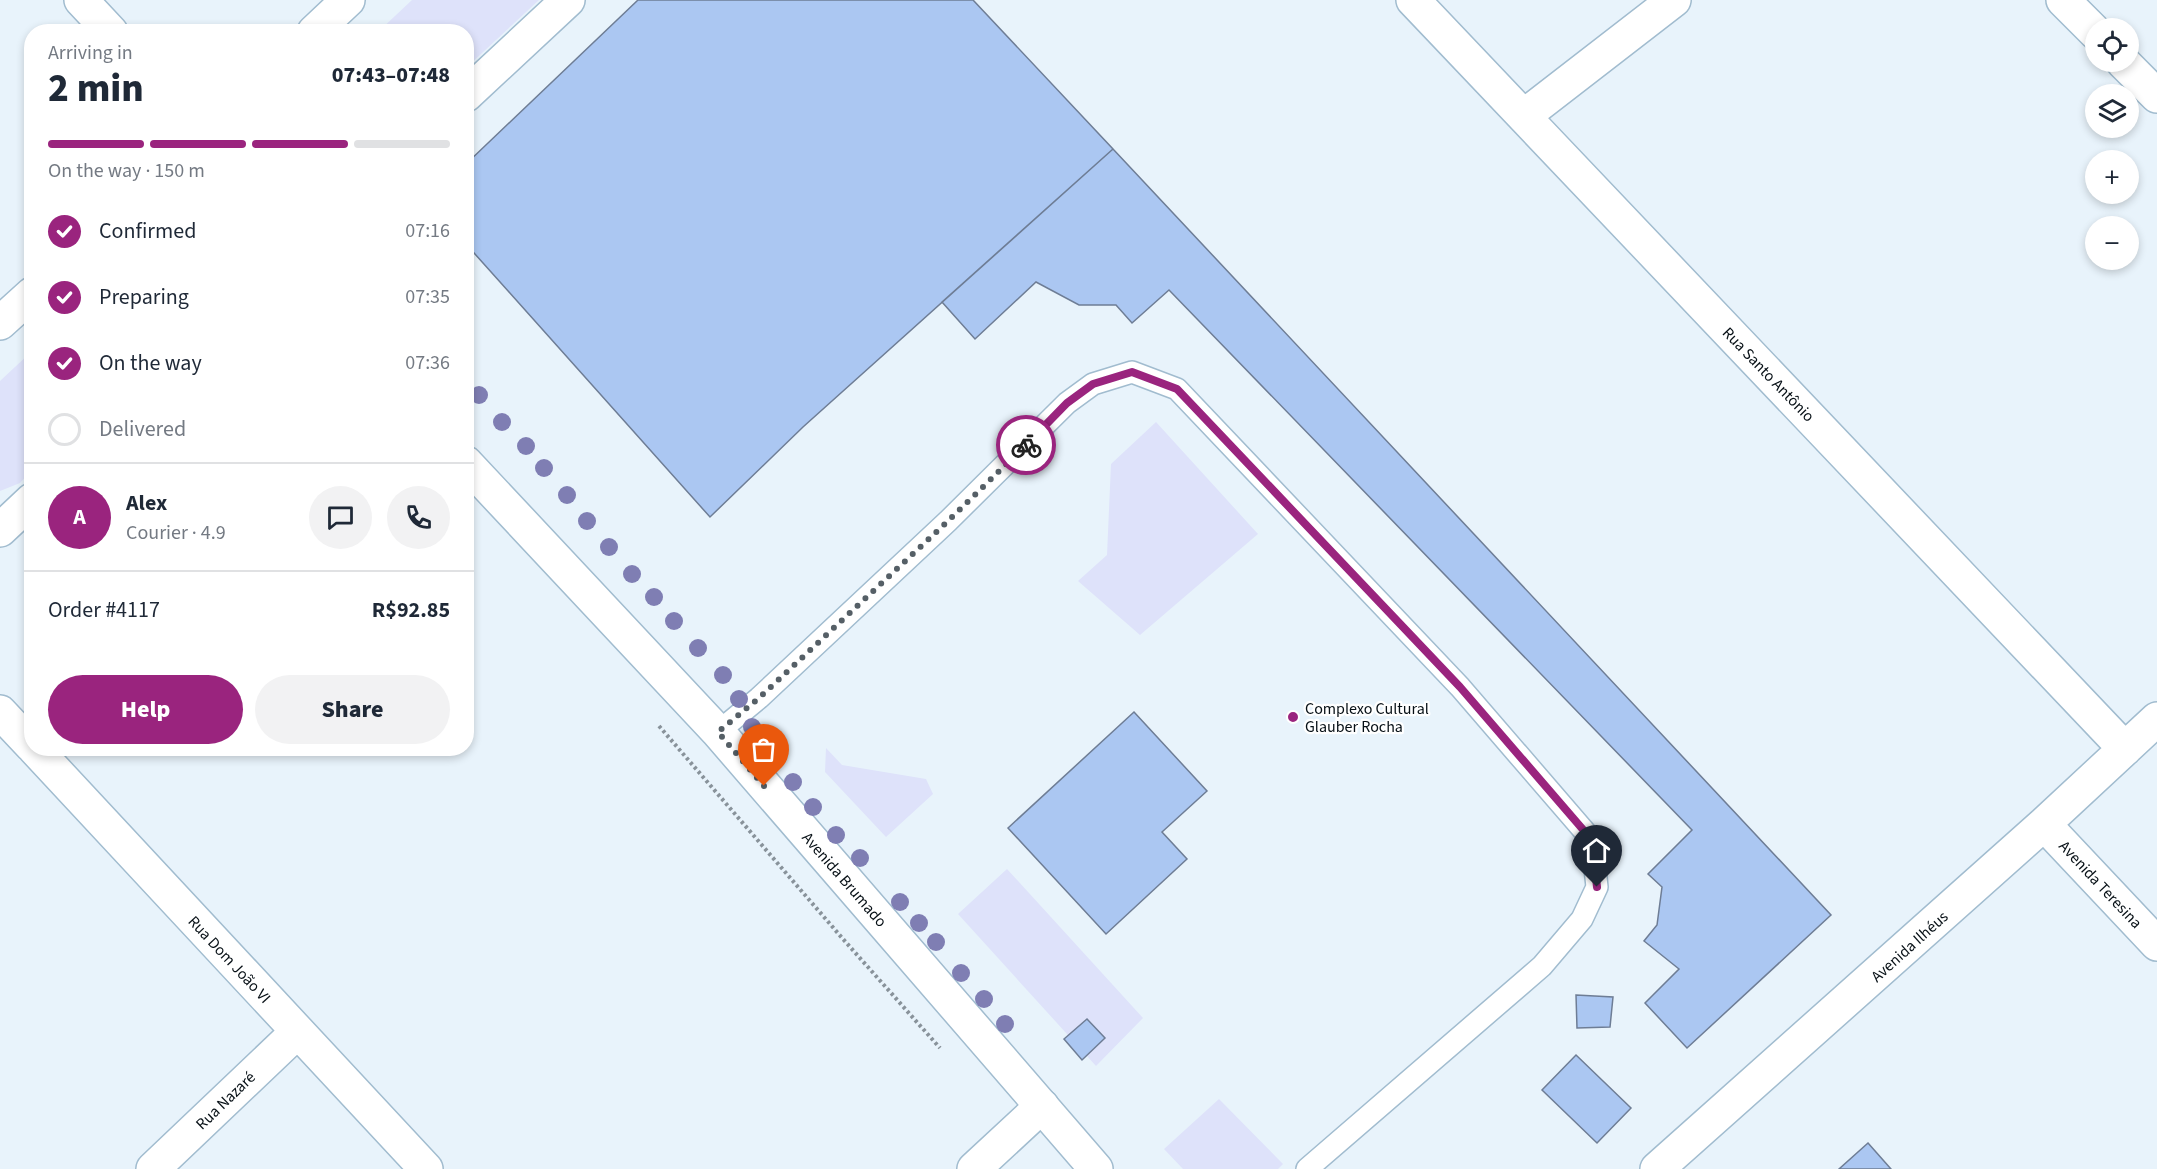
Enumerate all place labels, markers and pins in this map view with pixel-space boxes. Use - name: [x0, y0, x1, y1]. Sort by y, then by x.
- place label: Complexo Cultural Glauber Rocha: [1305, 698, 1429, 738]
- marker: Complexo Cultural Glauber Rocha: [1286, 710, 1300, 724]
- pin: [738, 724, 789, 786]
- pin: [1571, 825, 1622, 887]

